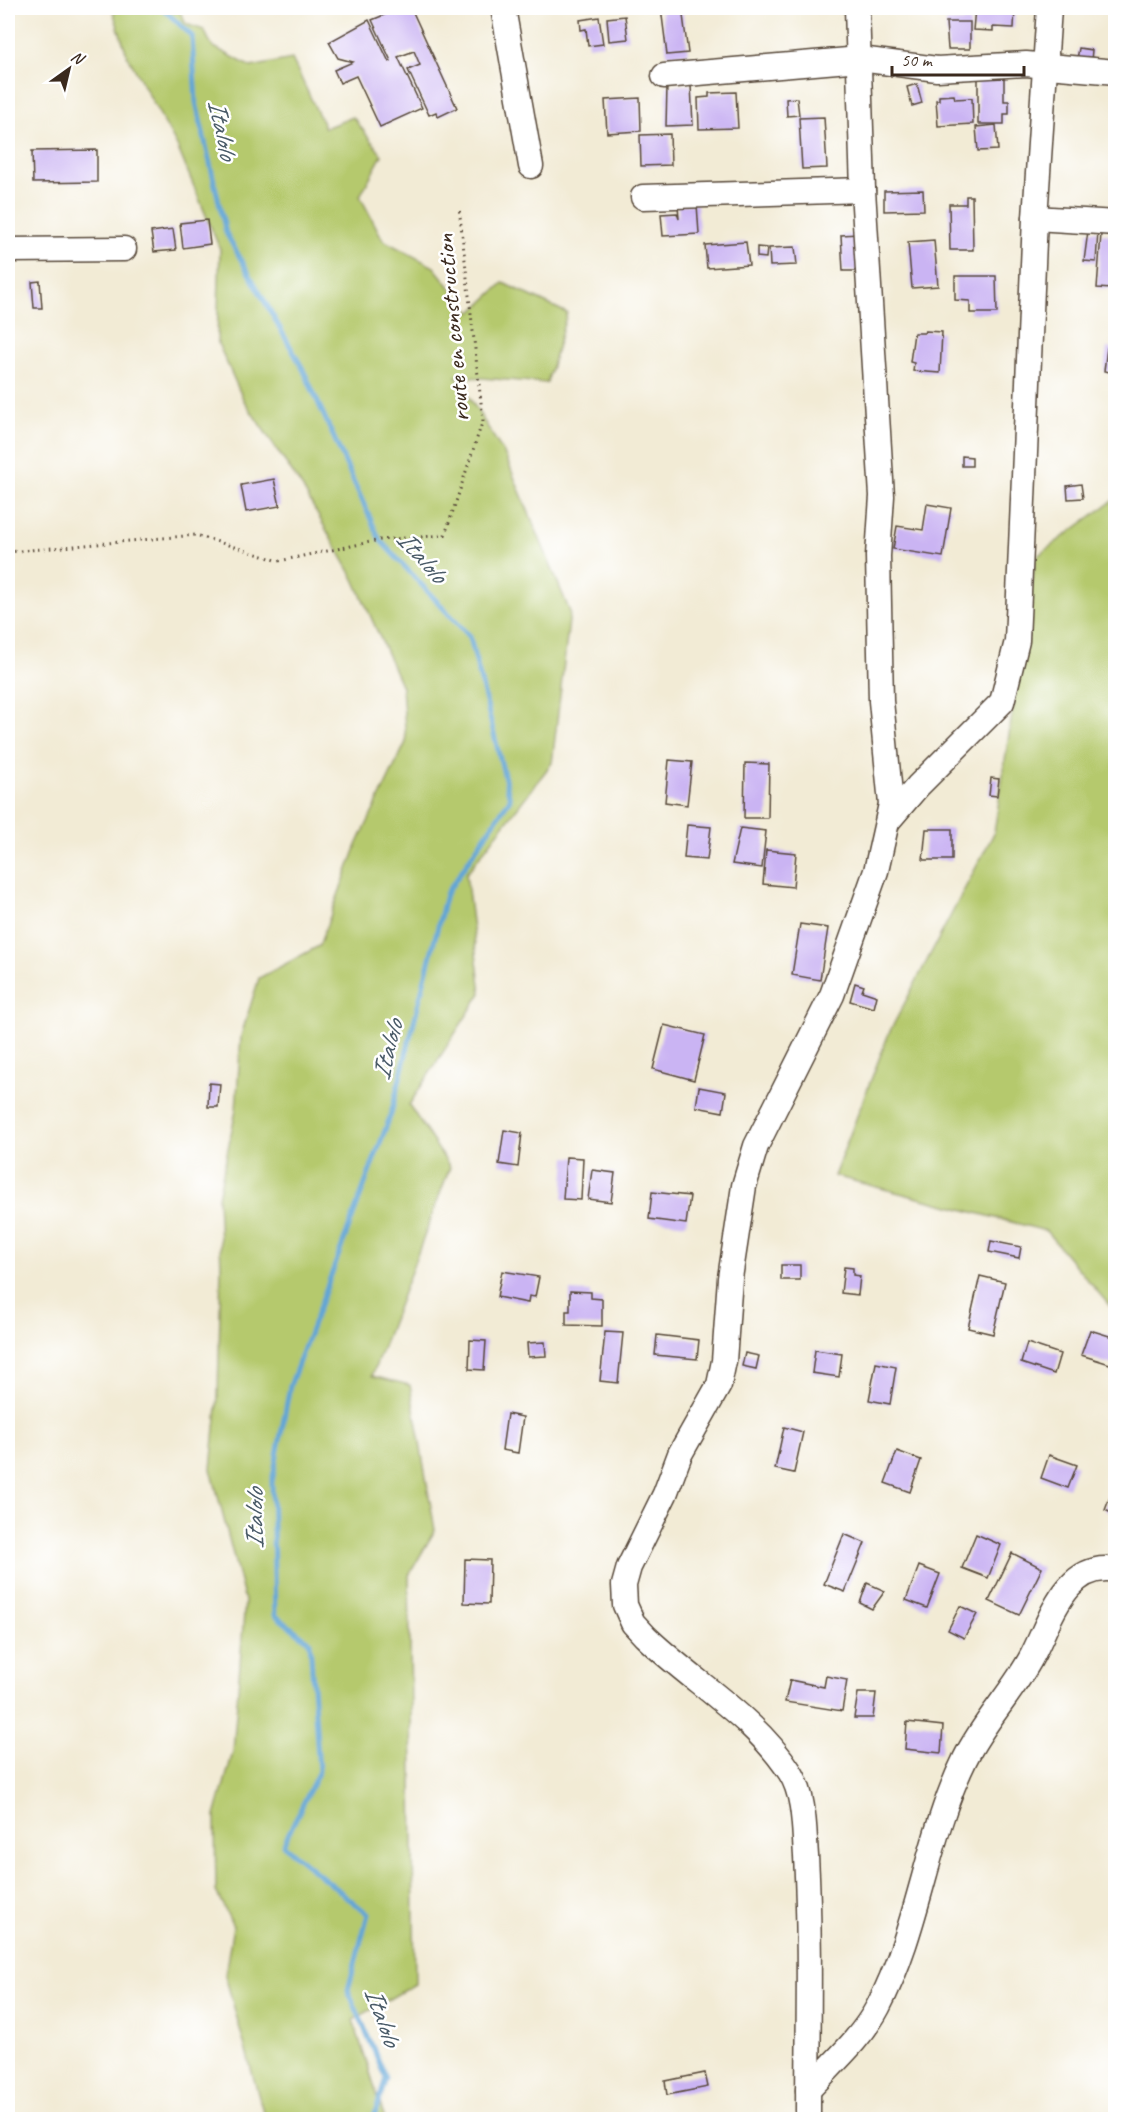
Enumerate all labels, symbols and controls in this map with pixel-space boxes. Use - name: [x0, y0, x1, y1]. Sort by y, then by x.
- north arrow: [39, 39, 99, 99]
- scale bar: [892, 39, 1024, 77]
- text: N: [67, 46, 89, 70]
- text: 50 m: [901, 49, 934, 71]
- water label: Italolo: [200, 96, 247, 165]
- street label: route en construction: [428, 232, 477, 423]
- water label: Italolo: [389, 522, 457, 592]
- water label: Italolo: [363, 1013, 412, 1083]
- water label: Italolo: [237, 1486, 271, 1549]
- water label: Italolo: [357, 1982, 410, 2053]

